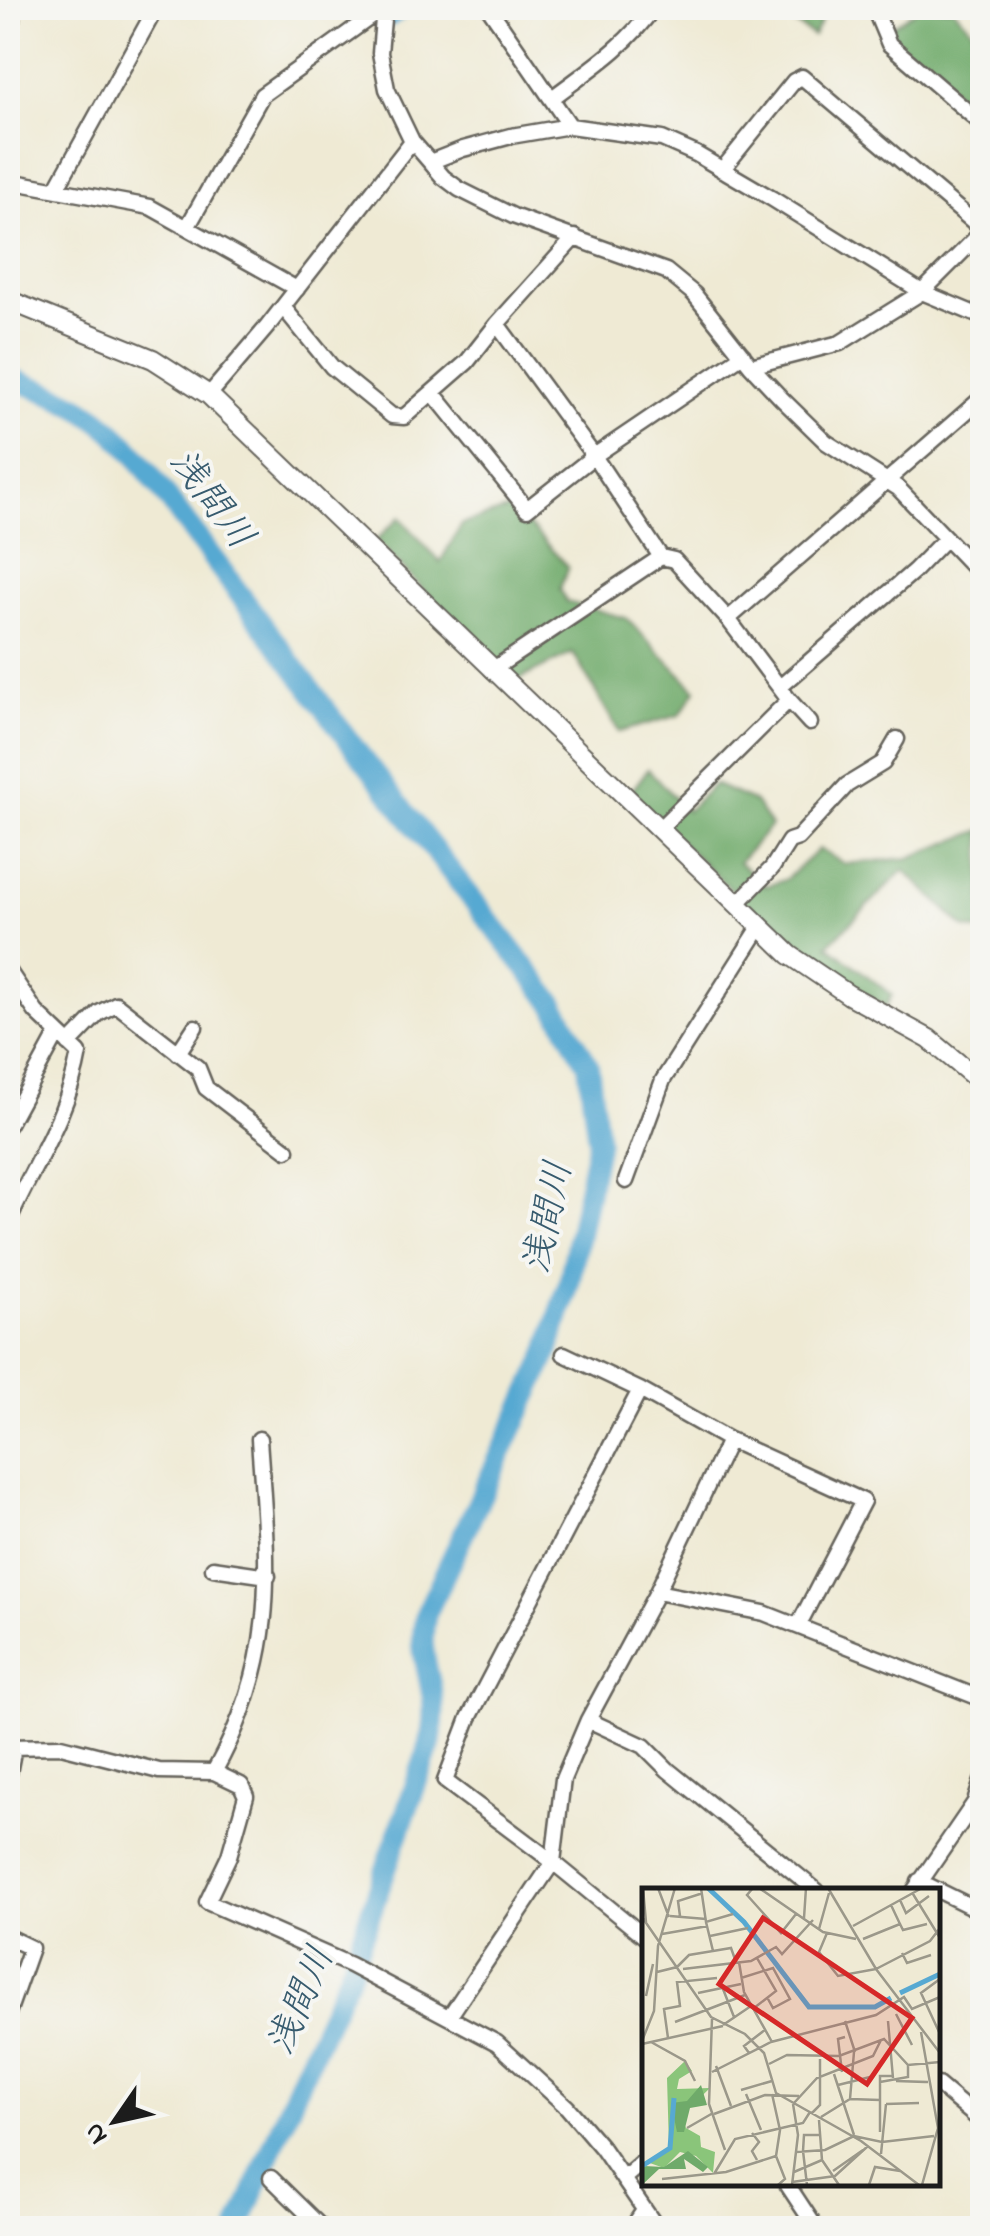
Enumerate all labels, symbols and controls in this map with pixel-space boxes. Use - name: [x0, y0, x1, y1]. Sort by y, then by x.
- water label: 浅間川: [153, 438, 266, 563]
- water label: 浅間川: [511, 1156, 589, 1279]
- inset map: [642, 1888, 940, 2186]
- water label: 浅間川: [255, 1938, 351, 2065]
- north arrow: [65, 2071, 165, 2171]
- text: N: [75, 2114, 119, 2152]

